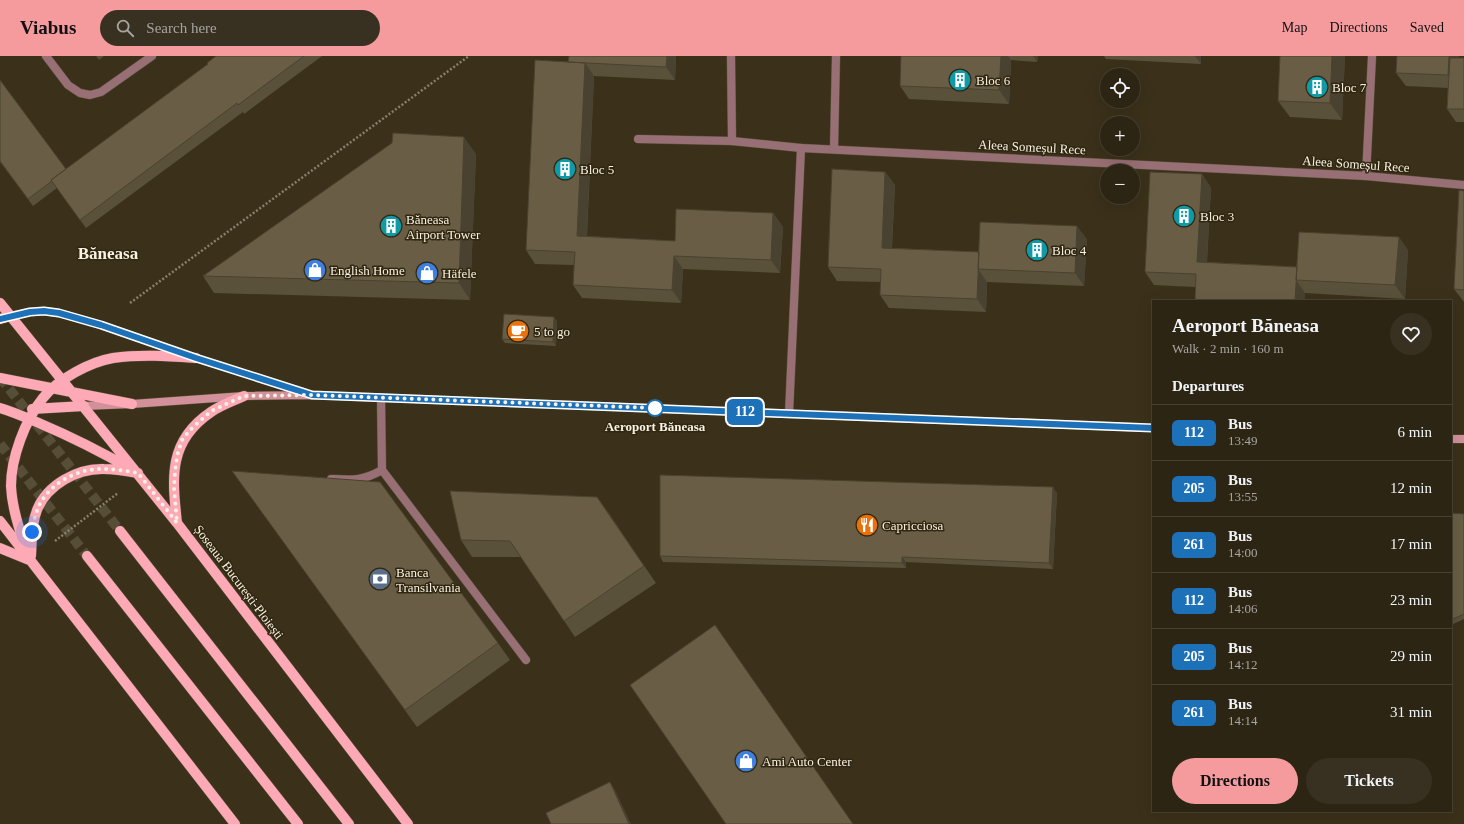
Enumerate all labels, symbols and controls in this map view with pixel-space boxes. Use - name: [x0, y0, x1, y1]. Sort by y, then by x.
- search box: [100, 10, 380, 46]
- text: Viabus: [20, 17, 76, 38]
- icon: search: [114, 17, 136, 39]
- text: Search here: [146, 20, 217, 36]
- text: Map: [1282, 20, 1307, 35]
- text: Directions: [1329, 20, 1388, 35]
- text: Saved: [1410, 20, 1444, 35]
- building icon: Bloc 6: [947, 67, 973, 93]
- map controls: [1100, 68, 1140, 204]
- button: locate: [1100, 68, 1140, 108]
- place label: Bloc 6: [976, 73, 1011, 88]
- building icon: Bloc 7: [1304, 74, 1330, 100]
- place label: Bloc 7: [1332, 80, 1367, 95]
- button: +: [1100, 116, 1140, 156]
- street label: Aleea Someșul Rece: [978, 137, 1086, 157]
- street label: Aleea Someșul Rece: [1302, 153, 1410, 175]
- building icon: Bloc 5: [552, 156, 578, 182]
- place label: Bloc 5: [580, 162, 614, 177]
- button: −: [1100, 164, 1140, 204]
- building icon: Bloc 3: [1171, 203, 1197, 229]
- place label: Bloc 3: [1200, 209, 1234, 224]
- place label: Băneasa Airport Tower: [406, 212, 481, 242]
- building icon: Băneasa Airport Tower: [378, 213, 404, 239]
- building icon: Bloc 4: [1024, 237, 1050, 263]
- place label: Bloc 4: [1052, 243, 1087, 258]
- district label: Băneasa: [78, 244, 139, 263]
- shop icon: English Home: [302, 257, 328, 283]
- shop icon: Häfele: [414, 260, 440, 286]
- place label: English Home: [330, 263, 405, 278]
- place label: Häfele: [442, 266, 477, 281]
- button: heart: [1390, 313, 1432, 355]
- text: Aeroport Băneasa: [1172, 315, 1319, 336]
- cafe icon: 5 to go: [505, 318, 531, 344]
- place label: 5 to go: [534, 324, 570, 339]
- text: Walk · 2 min · 160 m: [1172, 341, 1284, 356]
- text: Departures: [1172, 378, 1244, 394]
- marker: Aeroport Băneasa: [646, 399, 664, 417]
- line badge: 112: [722, 399, 768, 425]
- text: 112: [735, 404, 755, 419]
- text: Bus: [1228, 416, 1252, 432]
- place label: Aeroport Băneasa: [605, 419, 706, 434]
- text: 6 min: [1397, 424, 1432, 440]
- text: 112: [1184, 425, 1204, 440]
- text: 13:49: [1228, 433, 1258, 448]
- text: Bus: [1228, 472, 1252, 488]
- text: 12 min: [1390, 480, 1432, 496]
- text: 205: [1184, 481, 1205, 496]
- text: 13:55: [1228, 489, 1258, 504]
- restaurant icon: Capricciosa: [854, 512, 880, 538]
- place label: Capricciosa: [882, 518, 944, 533]
- your location: [22, 522, 42, 542]
- street label: Șoseaua București-Ploiești: [191, 522, 287, 642]
- text: Bus: [1228, 528, 1252, 544]
- text: 17 min: [1390, 536, 1432, 552]
- text: 261: [1184, 537, 1205, 552]
- text: 14:00: [1228, 545, 1258, 560]
- place label: Banca Transilvania: [396, 565, 461, 595]
- bank icon: Banca Transilvania: [367, 566, 393, 592]
- text: Bus: [1228, 584, 1252, 600]
- text: 23 min: [1390, 592, 1432, 608]
- text: 112: [1184, 593, 1204, 608]
- text: 14:06: [1228, 601, 1258, 616]
- text: Bus: [1228, 640, 1252, 656]
- text: 29 min: [1390, 648, 1432, 664]
- text: 205: [1184, 649, 1205, 664]
- text: 14:12: [1228, 657, 1258, 672]
- text: Bus: [1228, 696, 1252, 712]
- text: 31 min: [1390, 704, 1432, 720]
- text: 261: [1184, 705, 1205, 720]
- text: 14:14: [1228, 713, 1258, 728]
- shop icon: Ami Auto Center: [733, 748, 759, 774]
- place label: Ami Auto Center: [762, 754, 852, 769]
- button: Directions: [1172, 758, 1298, 804]
- button: Tickets: [1306, 758, 1432, 804]

